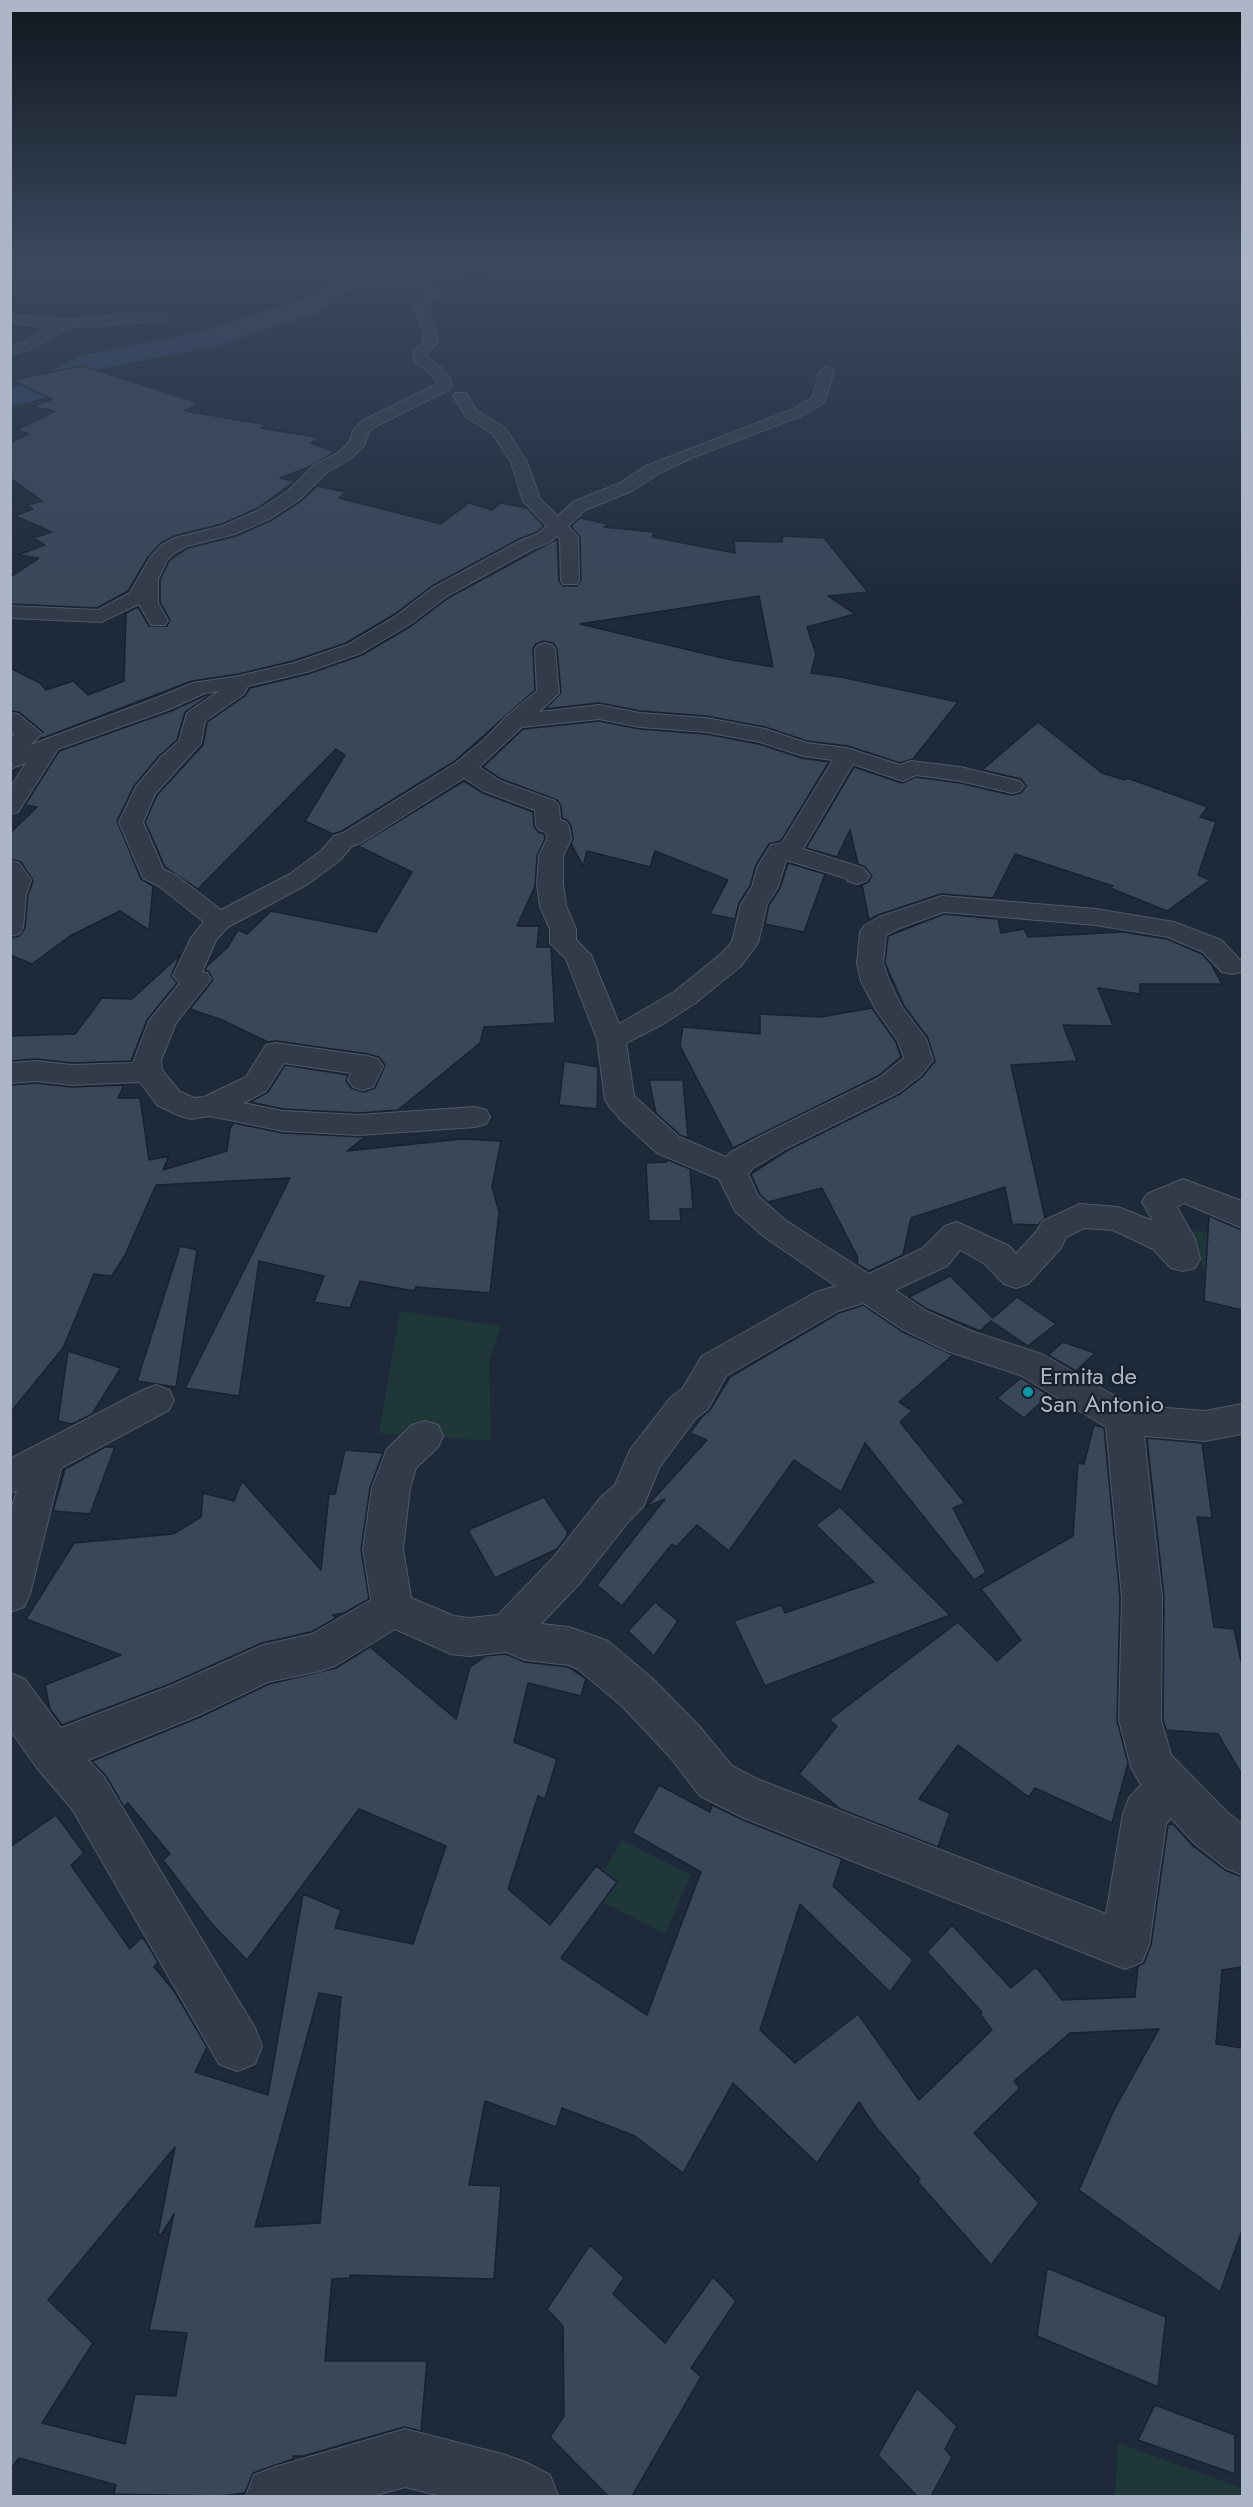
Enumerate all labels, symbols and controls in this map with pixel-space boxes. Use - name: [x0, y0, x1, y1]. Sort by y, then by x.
- place label: Ermita de San Antonio: [1040, 1364, 1164, 1420]
- marker: Ermita de San Antonio: [1021, 1385, 1035, 1399]

